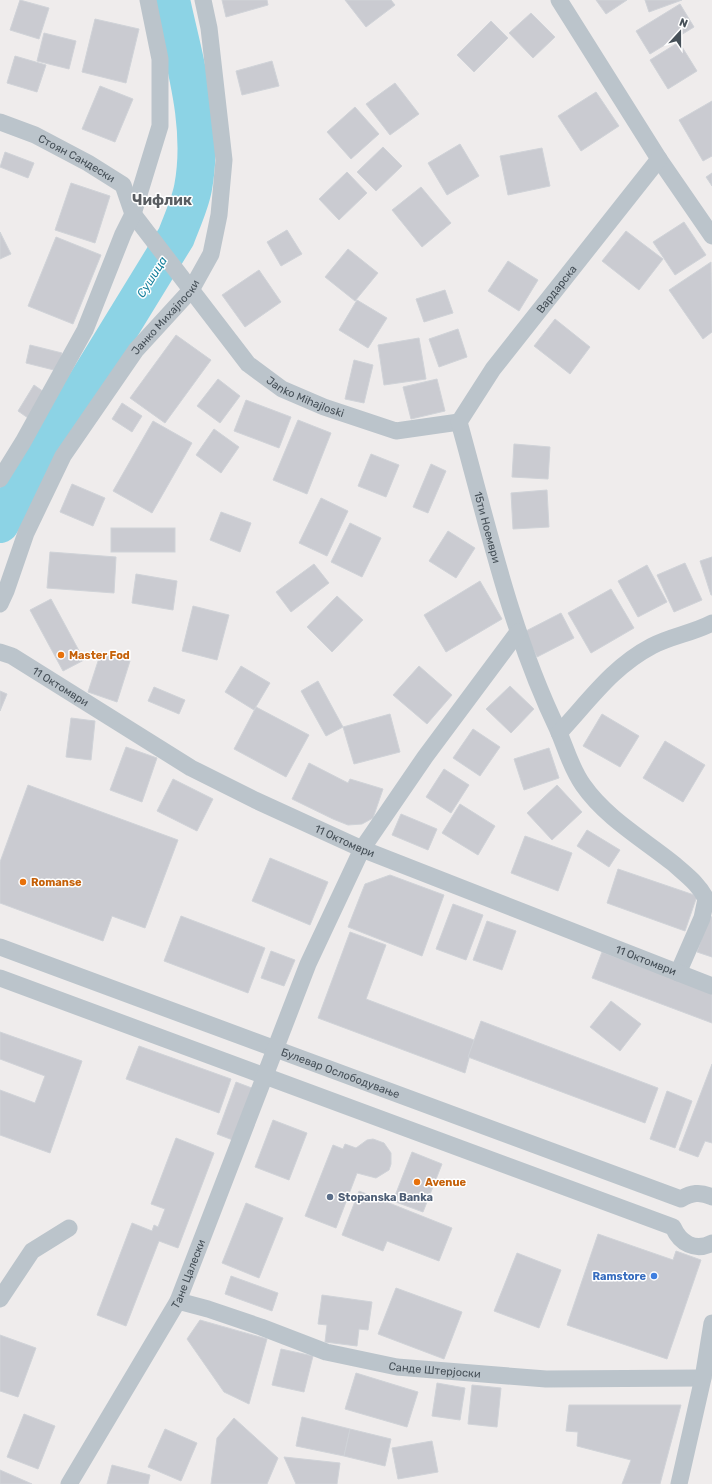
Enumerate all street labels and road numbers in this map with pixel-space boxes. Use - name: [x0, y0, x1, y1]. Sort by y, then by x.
- street label: Стоян Сандески: [36, 132, 117, 185]
- street label: Вардарска: [534, 263, 580, 316]
- street label: Јанко Михајлоски: [129, 278, 202, 357]
- street label: Janko Mihajloski: [264, 374, 346, 420]
- street label: 15ти Ноември: [471, 490, 503, 565]
- street label: 11 Октомври: [30, 664, 91, 709]
- street label: 11 Октомври: [312, 822, 376, 860]
- street label: 11 Октомври: [613, 943, 678, 978]
- street label: Булевар Ослободување: [279, 1046, 401, 1101]
- street label: Тане Цалески: [169, 1238, 208, 1311]
- street label: Санде Штерјоски: [387, 1359, 481, 1381]

